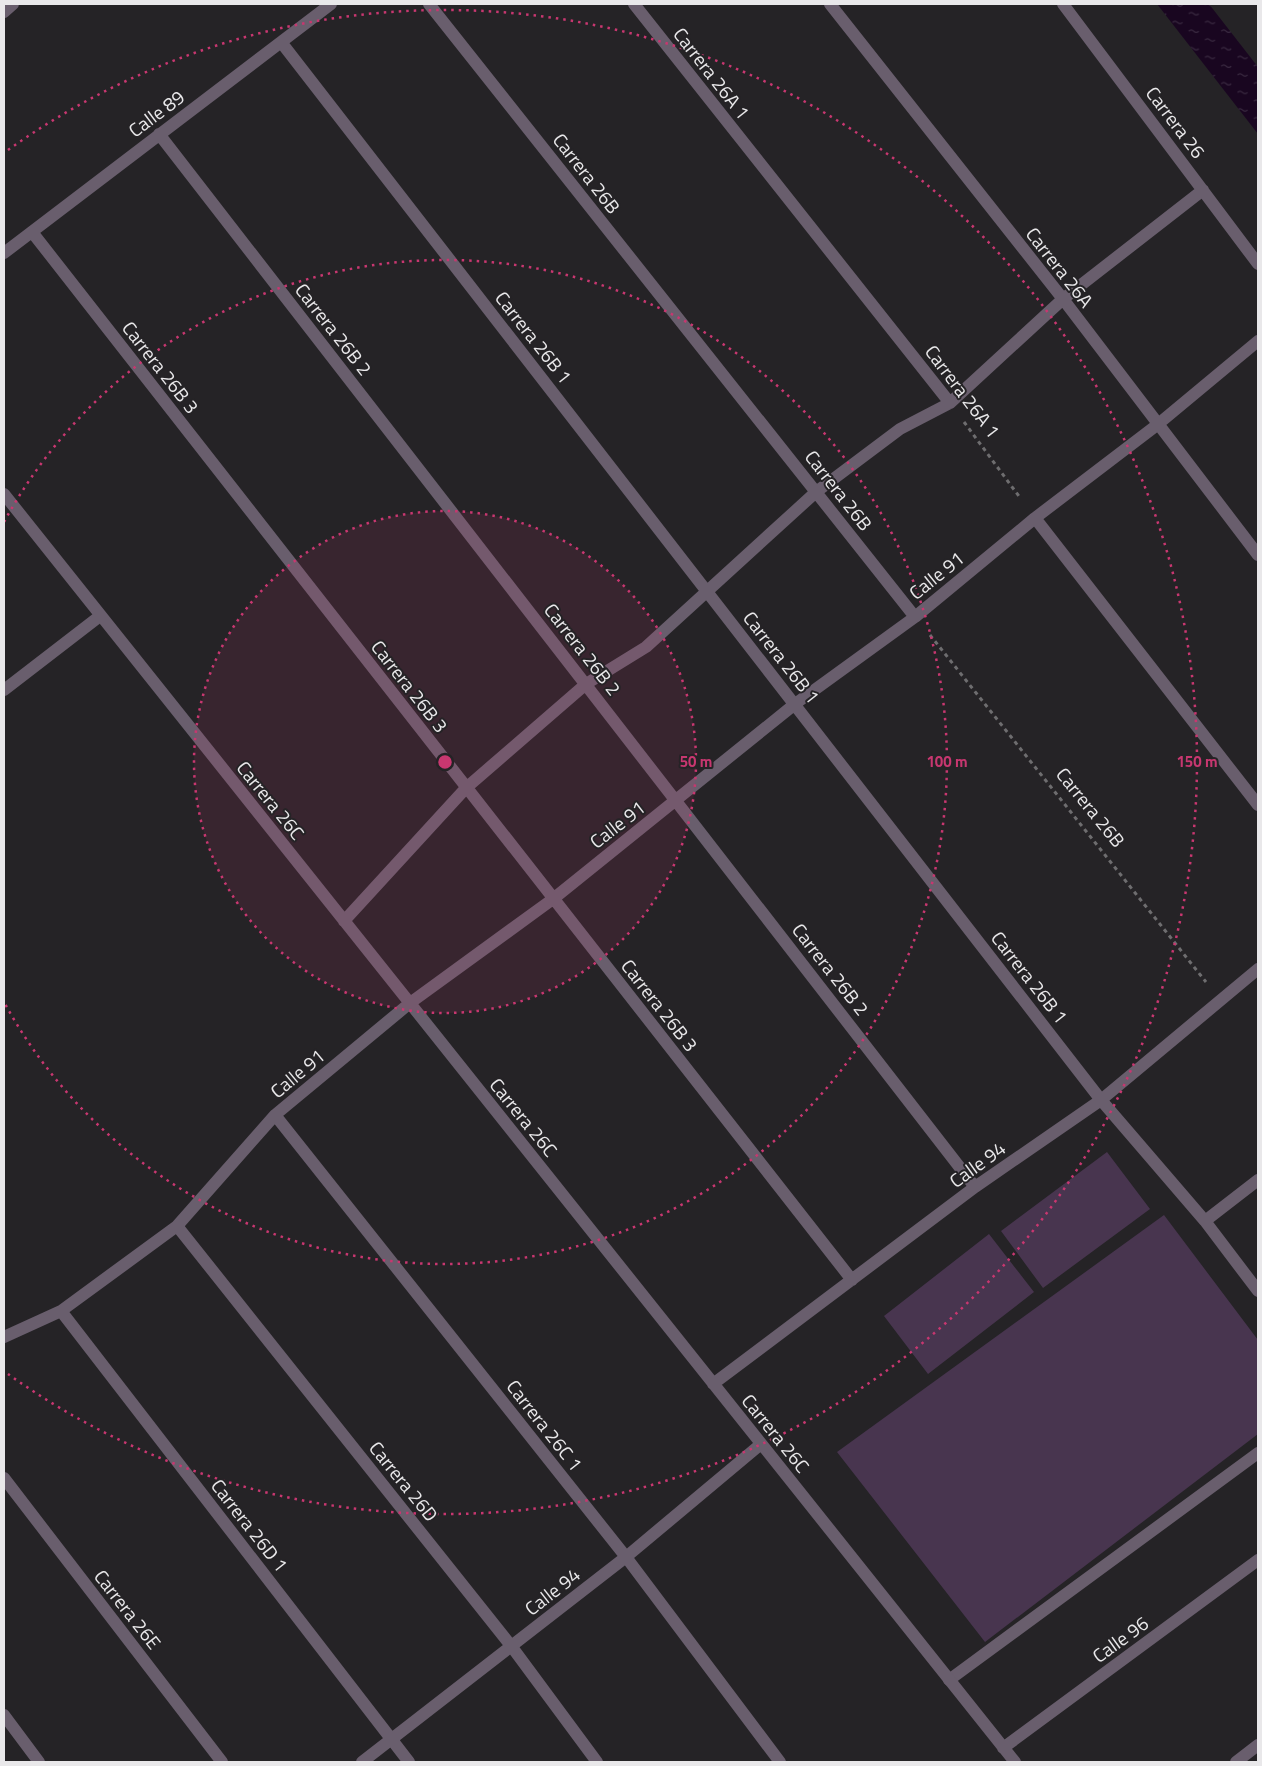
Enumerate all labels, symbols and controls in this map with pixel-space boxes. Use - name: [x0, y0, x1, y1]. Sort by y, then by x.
- street label: Carrera 26A 1: [667, 21, 757, 125]
- street label: Carrera 26: [1139, 80, 1213, 164]
- street label: Calle 89: [122, 82, 190, 144]
- street label: Carrera 26B: [546, 126, 628, 220]
- street label: Carrera 26A: [1019, 221, 1101, 313]
- street label: Carrera 26B 2: [289, 277, 379, 381]
- street label: Carrera 26B 1: [489, 285, 579, 389]
- street label: Carrera 26B 3: [116, 315, 206, 419]
- street label: Carrera 26A 1: [918, 338, 1008, 444]
- street label: Carrera 26B: [798, 443, 880, 537]
- street label: Calle 91: [902, 544, 970, 606]
- street label: Carrera 26B 2: [538, 597, 628, 701]
- street label: Carrera 26B 1: [737, 605, 827, 709]
- street label: Carrera 26B 3: [365, 634, 455, 738]
- text: 50 m: [680, 750, 712, 773]
- text: 100 m: [926, 750, 968, 773]
- text: 150 m: [1176, 750, 1218, 773]
- centre of rings: [436, 753, 454, 771]
- street label: Carrera 26C: [230, 754, 312, 846]
- street label: Carrera 26B: [1050, 761, 1132, 853]
- street label: Calle 91: [583, 793, 651, 855]
- street label: Carrera 26B 2: [786, 917, 876, 1021]
- street label: Carrera 26B 1: [985, 925, 1075, 1029]
- street label: Carrera 26B 3: [615, 953, 705, 1057]
- street label: Calle 91: [263, 1041, 331, 1105]
- street label: Carrera 26C: [483, 1071, 565, 1163]
- street label: Calle 94: [943, 1134, 1011, 1194]
- street label: Carrera 26C 1: [500, 1373, 590, 1477]
- street label: Carrera 26C: [735, 1387, 817, 1479]
- street label: Carrera 26D: [362, 1434, 446, 1528]
- street label: Carrera 26D 1: [204, 1472, 296, 1578]
- street label: Calle 94: [518, 1560, 586, 1622]
- street label: Carrera 26E: [87, 1563, 169, 1655]
- street label: Calle 96: [1086, 1609, 1154, 1669]

